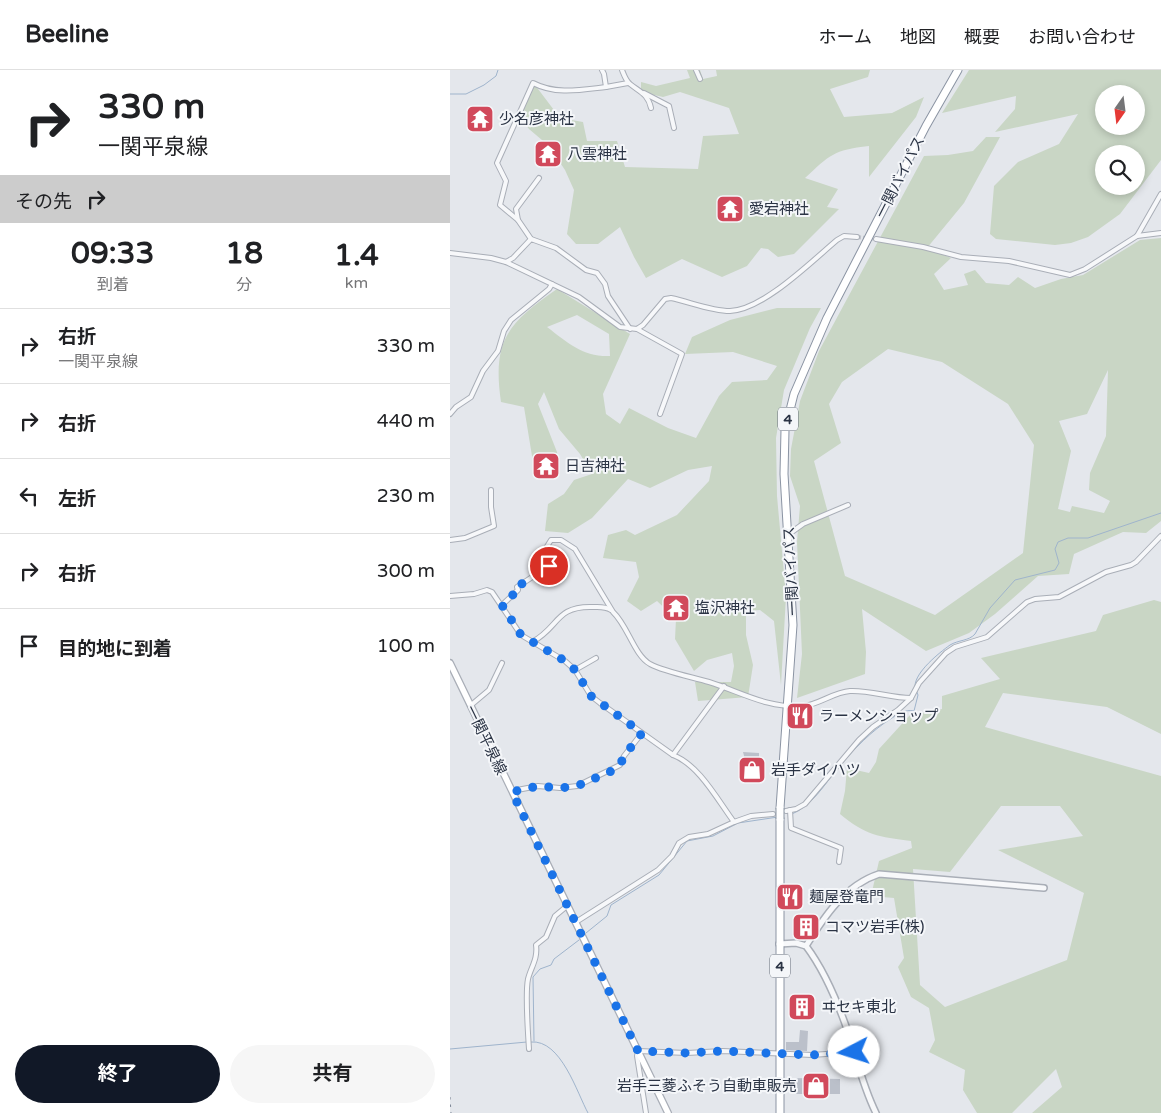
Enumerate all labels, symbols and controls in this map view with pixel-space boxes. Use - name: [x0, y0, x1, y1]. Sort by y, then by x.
- text: Beeline: [25, 20, 109, 49]
- text: ホーム: [819, 26, 872, 48]
- text: 地図: [900, 26, 936, 48]
- text: 概要: [964, 26, 1000, 48]
- text: お問い合わせ: [1028, 26, 1136, 48]
- north arrow: [1095, 85, 1145, 135]
- map controls: [1095, 85, 1145, 195]
- text: 330 m: [98, 86, 205, 128]
- icon: right: [15, 90, 80, 155]
- temple icon: 少名彦神社: [465, 104, 495, 134]
- place label: 少名彦神社: [499, 110, 574, 128]
- street label: 一関バイパス: [872, 133, 928, 221]
- text: 一関平泉線: [98, 134, 208, 160]
- temple icon: 八雲神社: [533, 139, 563, 169]
- place label: 八雲神社: [567, 145, 627, 163]
- button: search: [1095, 145, 1145, 195]
- icon: right: [82, 185, 110, 213]
- text: その先: [15, 191, 72, 213]
- temple icon: 愛宕神社: [715, 194, 745, 224]
- place label: 愛宕神社: [749, 200, 809, 218]
- text: 09:33: [71, 235, 154, 272]
- text: 18: [225, 235, 263, 272]
- text: 1.4: [334, 237, 379, 274]
- text: km: [345, 273, 368, 293]
- text: 到着: [97, 275, 129, 295]
- text: 分: [236, 275, 252, 295]
- text: 右折: [58, 326, 96, 348]
- icon: right: [15, 332, 43, 360]
- text: 330 m: [377, 335, 435, 357]
- text: 一関平泉線: [58, 352, 138, 372]
- icon: right: [15, 407, 43, 435]
- road number: 4: [778, 408, 798, 430]
- text: 440 m: [377, 410, 435, 432]
- text: 右折: [58, 413, 96, 435]
- temple icon: 日吉神社: [531, 451, 561, 481]
- place label: 日吉神社: [565, 457, 625, 475]
- icon: left: [15, 482, 43, 510]
- text: 230 m: [377, 485, 435, 507]
- text: 左折: [58, 488, 96, 510]
- street label: 一関バイパス: [780, 526, 802, 616]
- pin: [528, 545, 570, 587]
- icon: arrive: [535, 552, 563, 580]
- icon: right: [15, 557, 43, 585]
- text: 300 m: [377, 560, 435, 582]
- text: 右折: [58, 563, 96, 585]
- temple icon: 塩沢神社: [661, 593, 691, 623]
- place label: 塩沢神社: [695, 599, 755, 617]
- icon: arrive: [15, 632, 43, 660]
- text: 100 m: [377, 635, 435, 657]
- text: 目的地に到着: [58, 638, 172, 660]
- restaurant icon: ラーメンショップ: [785, 701, 815, 731]
- street label: 一関平泉線: [461, 702, 511, 778]
- place label: ラーメンショップ: [819, 707, 938, 725]
- shop icon: 岩手ダイハツ: [737, 755, 767, 785]
- place label: 岩手ダイハツ: [771, 761, 861, 779]
- restaurant icon: 麺屋登竜門: [775, 882, 805, 912]
- place label: 麺屋登竜門: [809, 888, 884, 906]
- building icon: コマツ岩手(株): [791, 912, 821, 942]
- place label: コマツ岩手(株): [825, 918, 924, 936]
- road number: 4: [770, 954, 790, 978]
- building icon: ヰセキ東北: [787, 992, 817, 1022]
- place label: ヰセキ東北: [821, 998, 896, 1016]
- position arrow: [827, 1025, 879, 1077]
- button: 終了: [15, 1045, 220, 1103]
- button: 共有: [230, 1045, 435, 1103]
- shop icon: 岩手三菱ふそう自動車販売: [801, 1071, 831, 1101]
- place label: 岩手三菱ふそう自動車販売: [617, 1077, 797, 1095]

